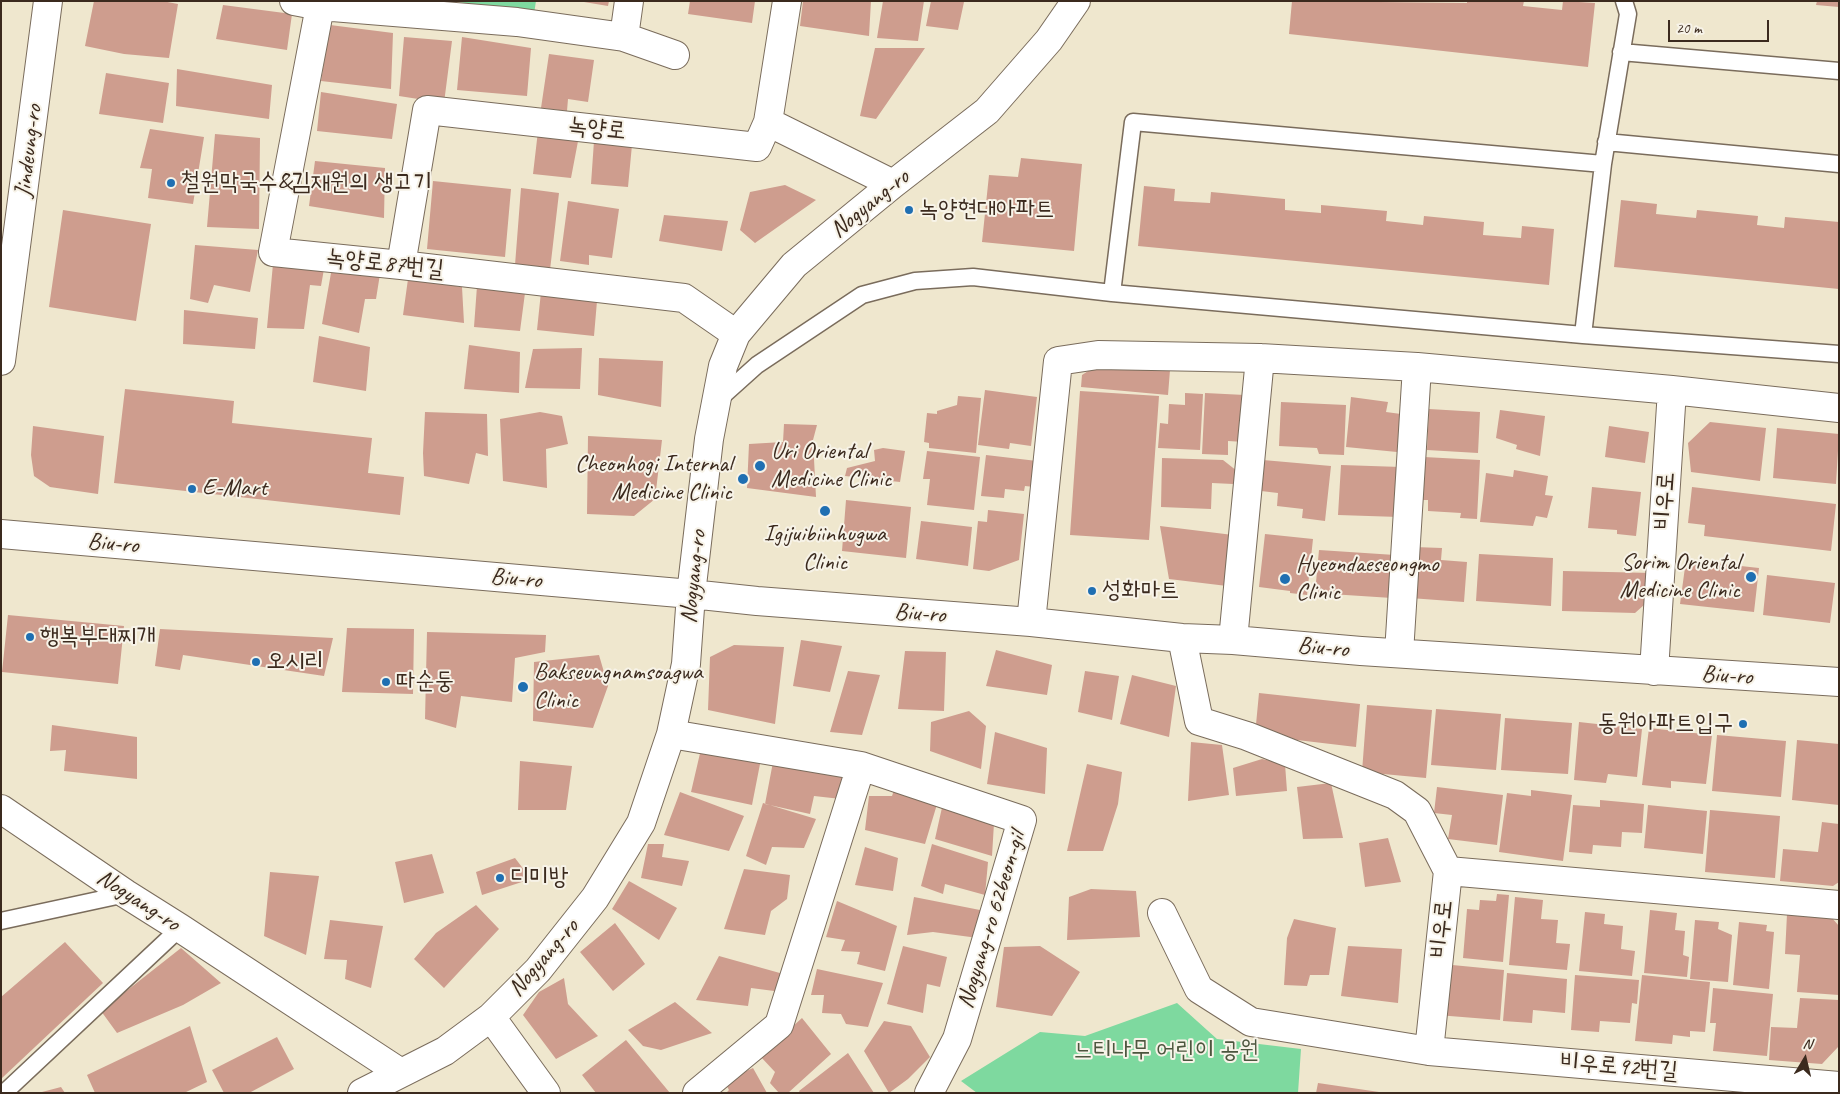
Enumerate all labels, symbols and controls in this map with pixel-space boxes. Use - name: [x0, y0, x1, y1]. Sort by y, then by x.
- scale bar: [1670, 10, 1771, 42]
- text: 20 m: [1676, 19, 1702, 38]
- street label: Jindeung-ro: [9, 103, 49, 199]
- street label: 녹양로: [567, 112, 627, 146]
- street label: Nogyang-ro: [825, 163, 915, 245]
- place label: 철원막국수&김재원의 생고기: [181, 169, 432, 197]
- marker: 철원막국수&김재원의 생고기: [165, 177, 177, 189]
- place label: 녹양현대아파트: [919, 196, 1054, 224]
- marker: 녹양현대아파트: [903, 204, 915, 216]
- street label: 녹양로87번길: [325, 244, 445, 284]
- place label: Uri Oriental Medicine Clinic: [771, 438, 892, 494]
- place label: Cheonhogi Internal Medicine Clinic: [575, 451, 732, 507]
- marker: Uri Oriental Medicine Clinic: [753, 459, 767, 473]
- street label: 비우로: [1649, 471, 1681, 531]
- marker: Cheonhogi Internal Medicine Clinic: [736, 472, 750, 486]
- place label: E-Mart: [202, 475, 267, 503]
- marker: E-Mart: [186, 483, 198, 495]
- marker: Igijuibiinhugwa Clinic: [818, 504, 832, 518]
- place label: Igijuibiinhugwa Clinic: [764, 521, 886, 577]
- street label: Biu-ro: [86, 527, 140, 561]
- street label: Nogyang-ro: [675, 529, 713, 625]
- place label: Sorim Oriental Medicine Clinic: [1619, 549, 1740, 605]
- place label: Hyeondaeseongmo Clinic: [1296, 551, 1438, 607]
- street label: Biu-ro: [489, 562, 543, 596]
- marker: Sorim Oriental Medicine Clinic: [1744, 570, 1758, 584]
- marker: Hyeondaeseongmo Clinic: [1278, 572, 1292, 586]
- place label: 성화마트: [1102, 577, 1179, 605]
- marker: 성화마트: [1086, 585, 1098, 597]
- street label: Biu-ro: [894, 598, 946, 630]
- place label: 행복부대찌개: [40, 623, 156, 651]
- marker: 행복부대찌개: [24, 631, 36, 643]
- street label: Biu-ro: [1296, 631, 1350, 665]
- place label: 오시리: [266, 648, 324, 676]
- marker: 오시리: [250, 656, 262, 668]
- place label: Bakseungnamsoagwa Clinic: [534, 659, 703, 715]
- street label: Biu-ro: [1701, 660, 1753, 692]
- place label: 따순둥: [396, 668, 454, 696]
- marker: 따순둥: [380, 676, 392, 688]
- marker: Bakseungnamsoagwa Clinic: [516, 680, 530, 694]
- place label: 동원아파트입구: [1598, 710, 1733, 738]
- marker: 동원아파트입구: [1737, 718, 1749, 730]
- street label: Nogyang-ro 62beon-gil: [951, 828, 1033, 1012]
- street label: Nogyang-ro: [91, 863, 185, 939]
- place label: 디미방: [510, 864, 568, 892]
- marker: 디미방: [494, 872, 506, 884]
- street label: 비우로: [1425, 899, 1459, 959]
- street label: Nogyang-ro: [502, 913, 586, 1003]
- north arrow: [1780, 1034, 1830, 1084]
- text: N: [1802, 1035, 1813, 1053]
- park label: 느티나무 어린이 공원: [1073, 1037, 1259, 1065]
- street label: 비우로92번길: [1559, 1048, 1679, 1086]

